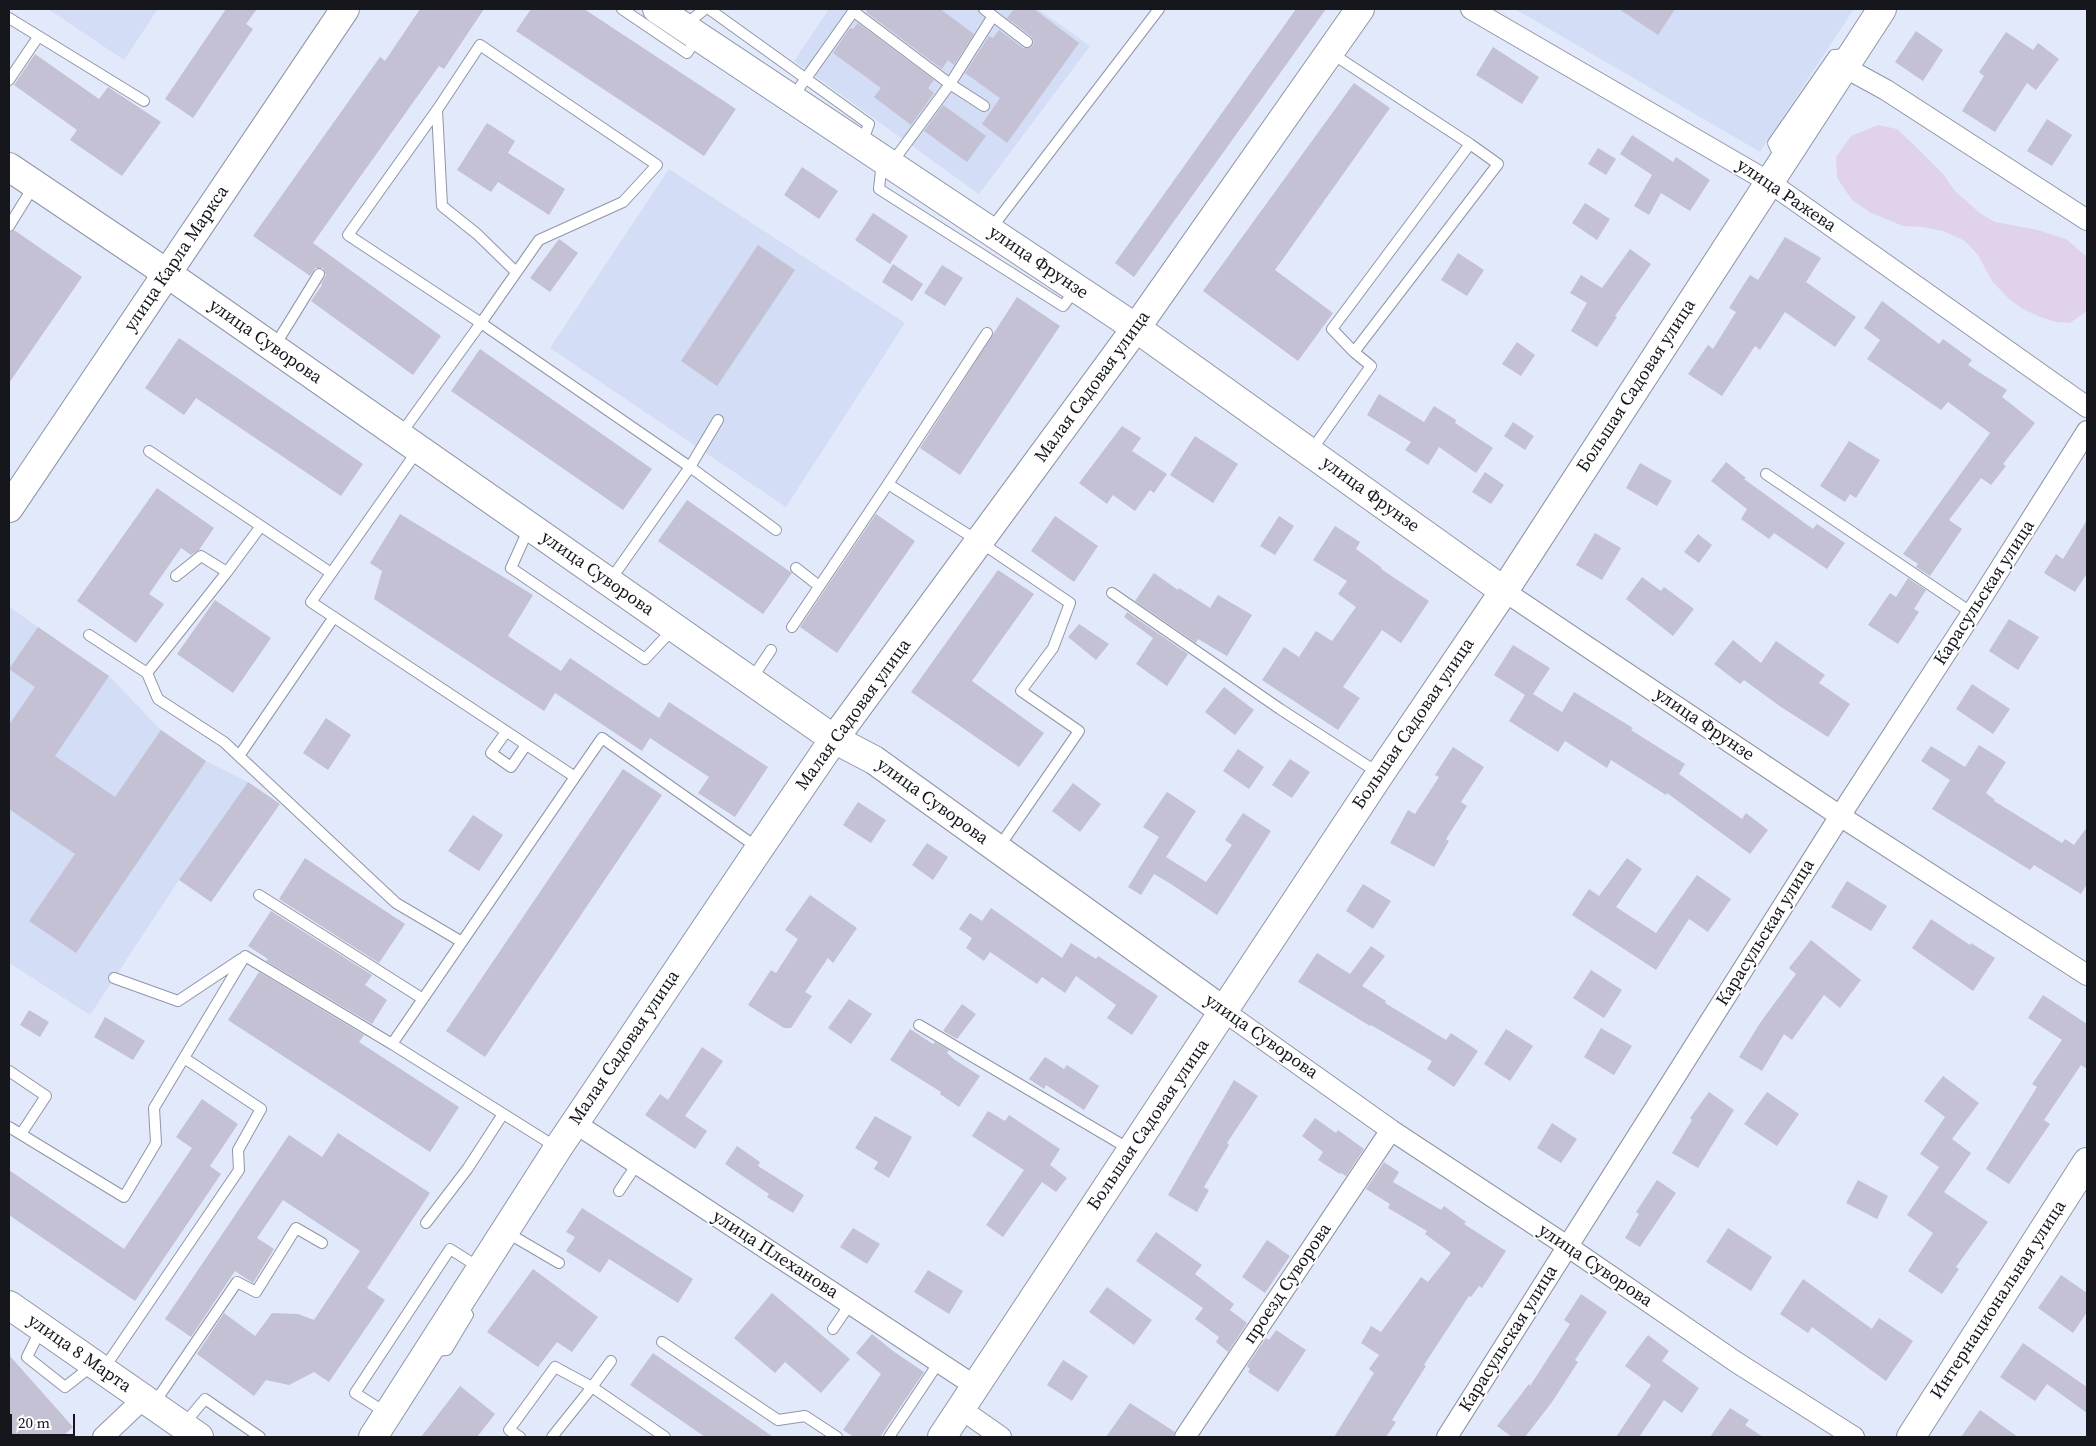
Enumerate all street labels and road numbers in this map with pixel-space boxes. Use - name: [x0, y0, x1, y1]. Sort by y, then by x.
- street label: улица Ражева: [1732, 155, 1840, 237]
- street label: улица Карла Маркса: [120, 182, 234, 336]
- street label: улица Фрунзе: [984, 222, 1092, 304]
- street label: улица Суворова: [204, 295, 326, 389]
- street label: Большая Садовая улица: [1573, 295, 1701, 477]
- street label: Малая Садовая улица: [1031, 307, 1155, 467]
- street label: улица Фрунзе: [1317, 452, 1423, 538]
- street label: Карасульская улица: [1930, 516, 2040, 670]
- street label: улица Суворова: [536, 527, 658, 621]
- street label: Большая Садовая улица: [1349, 634, 1479, 814]
- street label: Малая Садовая улица: [792, 635, 916, 795]
- street label: улица Фрунзе: [1650, 684, 1758, 766]
- street label: улица Суворова: [872, 754, 992, 850]
- street label: Карасульская улица: [1712, 856, 1820, 1010]
- street label: Малая Садовая улица: [565, 967, 685, 1129]
- street label: улица Суворова: [1200, 990, 1322, 1084]
- street label: Большая Садовая улица: [1084, 1035, 1214, 1215]
- street label: Интернациональная улица: [1927, 1197, 2071, 1403]
- street label: улица Плеханова: [708, 1206, 842, 1304]
- street label: проезд Суворова: [1240, 1219, 1336, 1349]
- street label: улица Суворова: [1534, 1220, 1656, 1312]
- street label: Карасульская улица: [1455, 1262, 1563, 1416]
- street label: улица 8 Марта: [23, 1310, 135, 1398]

